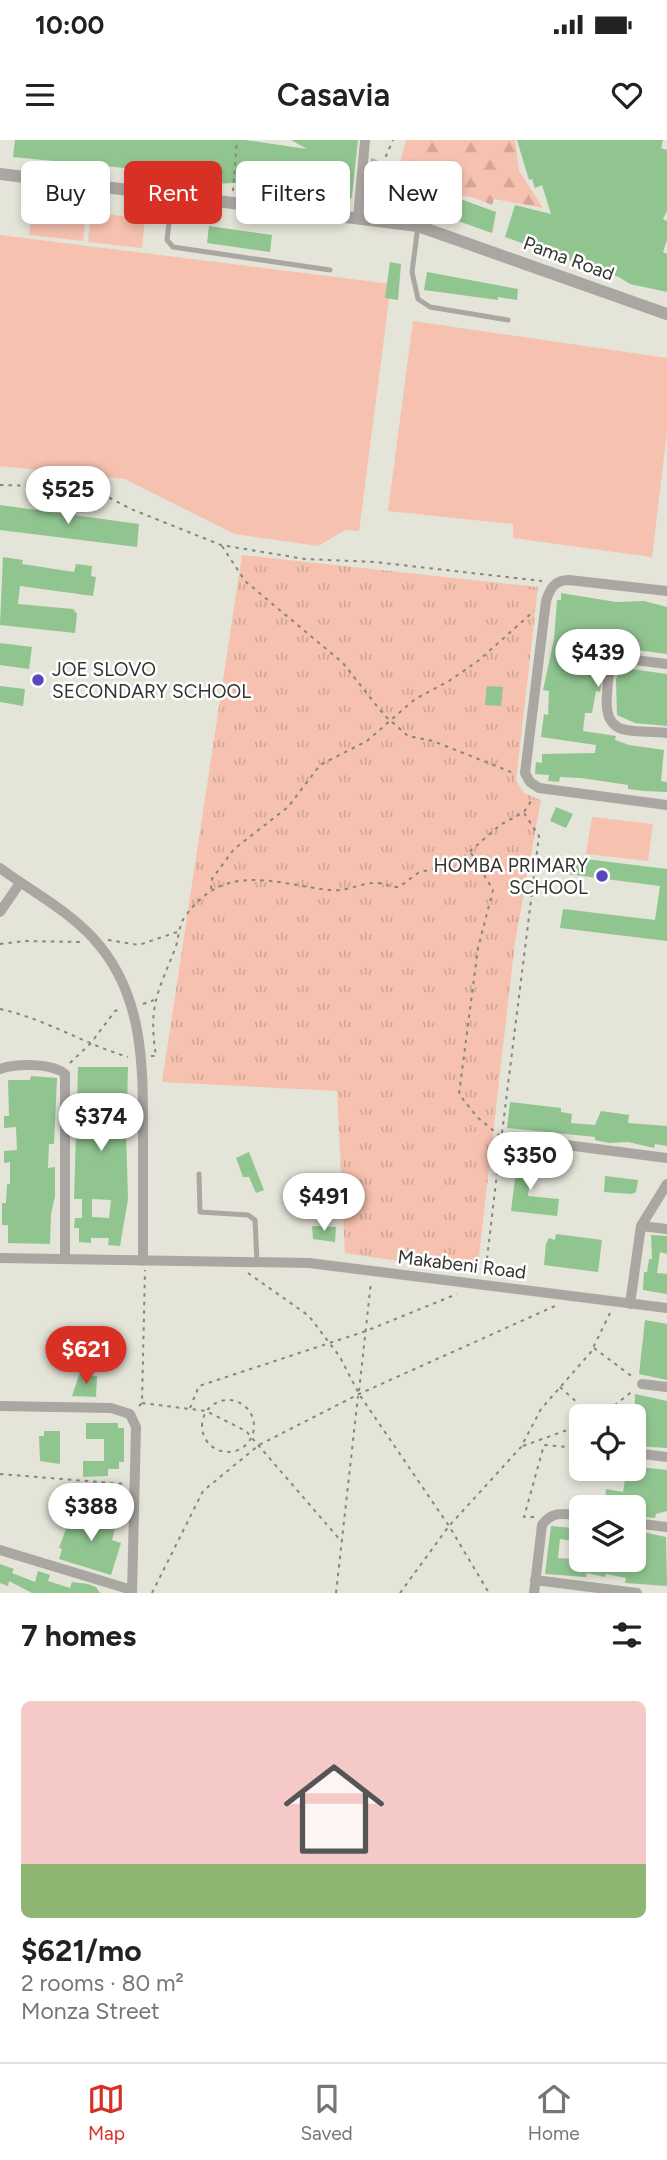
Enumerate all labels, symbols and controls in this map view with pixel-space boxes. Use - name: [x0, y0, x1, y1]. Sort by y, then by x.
- text: 10:00: [35, 9, 104, 41]
- icon: menu: [21, 76, 59, 114]
- text: Casavia: [277, 76, 390, 114]
- icon: heart: [608, 76, 646, 114]
- chip: Buy: [21, 161, 110, 224]
- chip: Rent: [124, 161, 222, 224]
- chip: Filters: [236, 161, 350, 224]
- chip: New: [364, 161, 462, 224]
- street label: Pama Road: [520, 231, 617, 285]
- pin: $525: [27, 466, 109, 526]
- text: $525: [42, 475, 94, 503]
- pin: $439: [557, 630, 639, 689]
- text: $439: [571, 638, 625, 666]
- place label: JOE SLOVO SECONDARY SCHOOL: [52, 658, 251, 703]
- marker: JOE SLOVO SECONDARY SCHOOL: [30, 672, 46, 688]
- place label: HOMBA PRIMARY SCHOOL: [433, 854, 589, 899]
- marker: HOMBA PRIMARY SCHOOL: [594, 868, 610, 884]
- pin: $374: [60, 1094, 142, 1153]
- text: $374: [75, 1102, 127, 1130]
- pin: $350: [489, 1132, 571, 1192]
- text: $350: [503, 1141, 557, 1169]
- pin: $491: [283, 1174, 365, 1233]
- text: $491: [299, 1182, 349, 1210]
- street label: Makabeni Road: [396, 1245, 528, 1284]
- pin: $621: [45, 1326, 127, 1386]
- text: $621: [61, 1335, 111, 1363]
- map controls: [569, 1404, 646, 1572]
- button: locate: [569, 1404, 646, 1481]
- pin: $388: [50, 1484, 132, 1543]
- text: $388: [64, 1492, 118, 1520]
- button: layers: [569, 1495, 646, 1572]
- icon: filters: [608, 1616, 646, 1654]
- text: 7 homes: [21, 1617, 136, 1654]
- icon: home: [271, 1746, 397, 1872]
- text: $621/mo: [21, 1932, 142, 1969]
- text: 2 rooms · 80 m²: [21, 1969, 184, 1997]
- text: Monza Street: [21, 1997, 160, 2025]
- tab: Map: [87, 2080, 125, 2145]
- tab: Saved: [300, 2080, 353, 2145]
- tab: Home: [528, 2080, 580, 2145]

